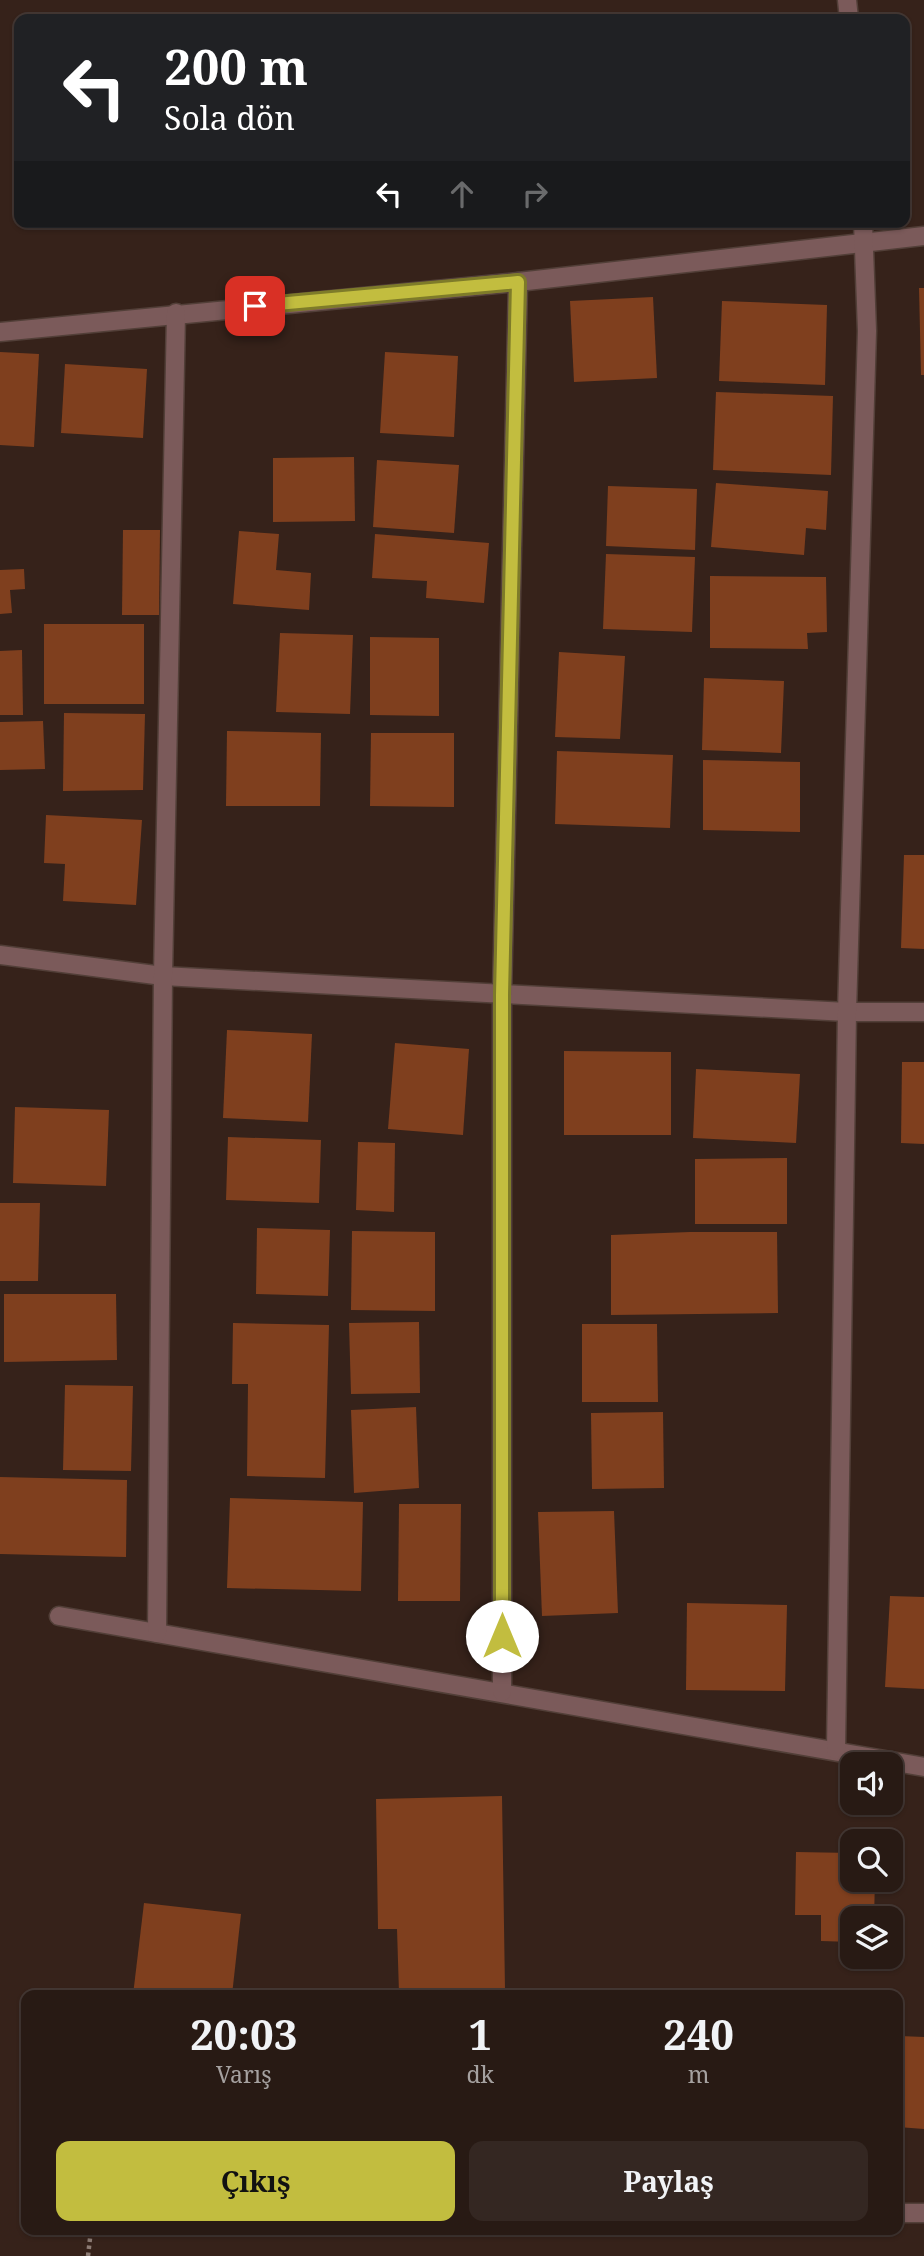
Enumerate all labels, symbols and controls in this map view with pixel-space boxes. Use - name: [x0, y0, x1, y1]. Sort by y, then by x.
- text: 200 m: [164, 33, 308, 99]
- icon: left: [49, 42, 140, 133]
- text: Sola dön: [164, 96, 295, 139]
- icon: left: [370, 175, 408, 213]
- icon: ahead: [443, 175, 481, 213]
- icon: right: [516, 175, 554, 213]
- pin: [225, 276, 285, 336]
- icon: arrive: [236, 287, 274, 325]
- position arrow: [465, 1599, 539, 1673]
- map controls: [840, 1752, 903, 1969]
- button: sound: [840, 1752, 903, 1815]
- button: search: [840, 1829, 903, 1892]
- button: layers: [840, 1906, 903, 1969]
- text: 20:03: [190, 2005, 298, 2062]
- text: 1: [468, 2005, 492, 2062]
- text: 240: [663, 2005, 734, 2062]
- text: Varış: [216, 2058, 272, 2090]
- text: dk: [466, 2058, 494, 2090]
- text: m: [688, 2058, 709, 2090]
- button: Çıkış: [56, 2141, 455, 2221]
- button: Paylaş: [469, 2141, 868, 2221]

